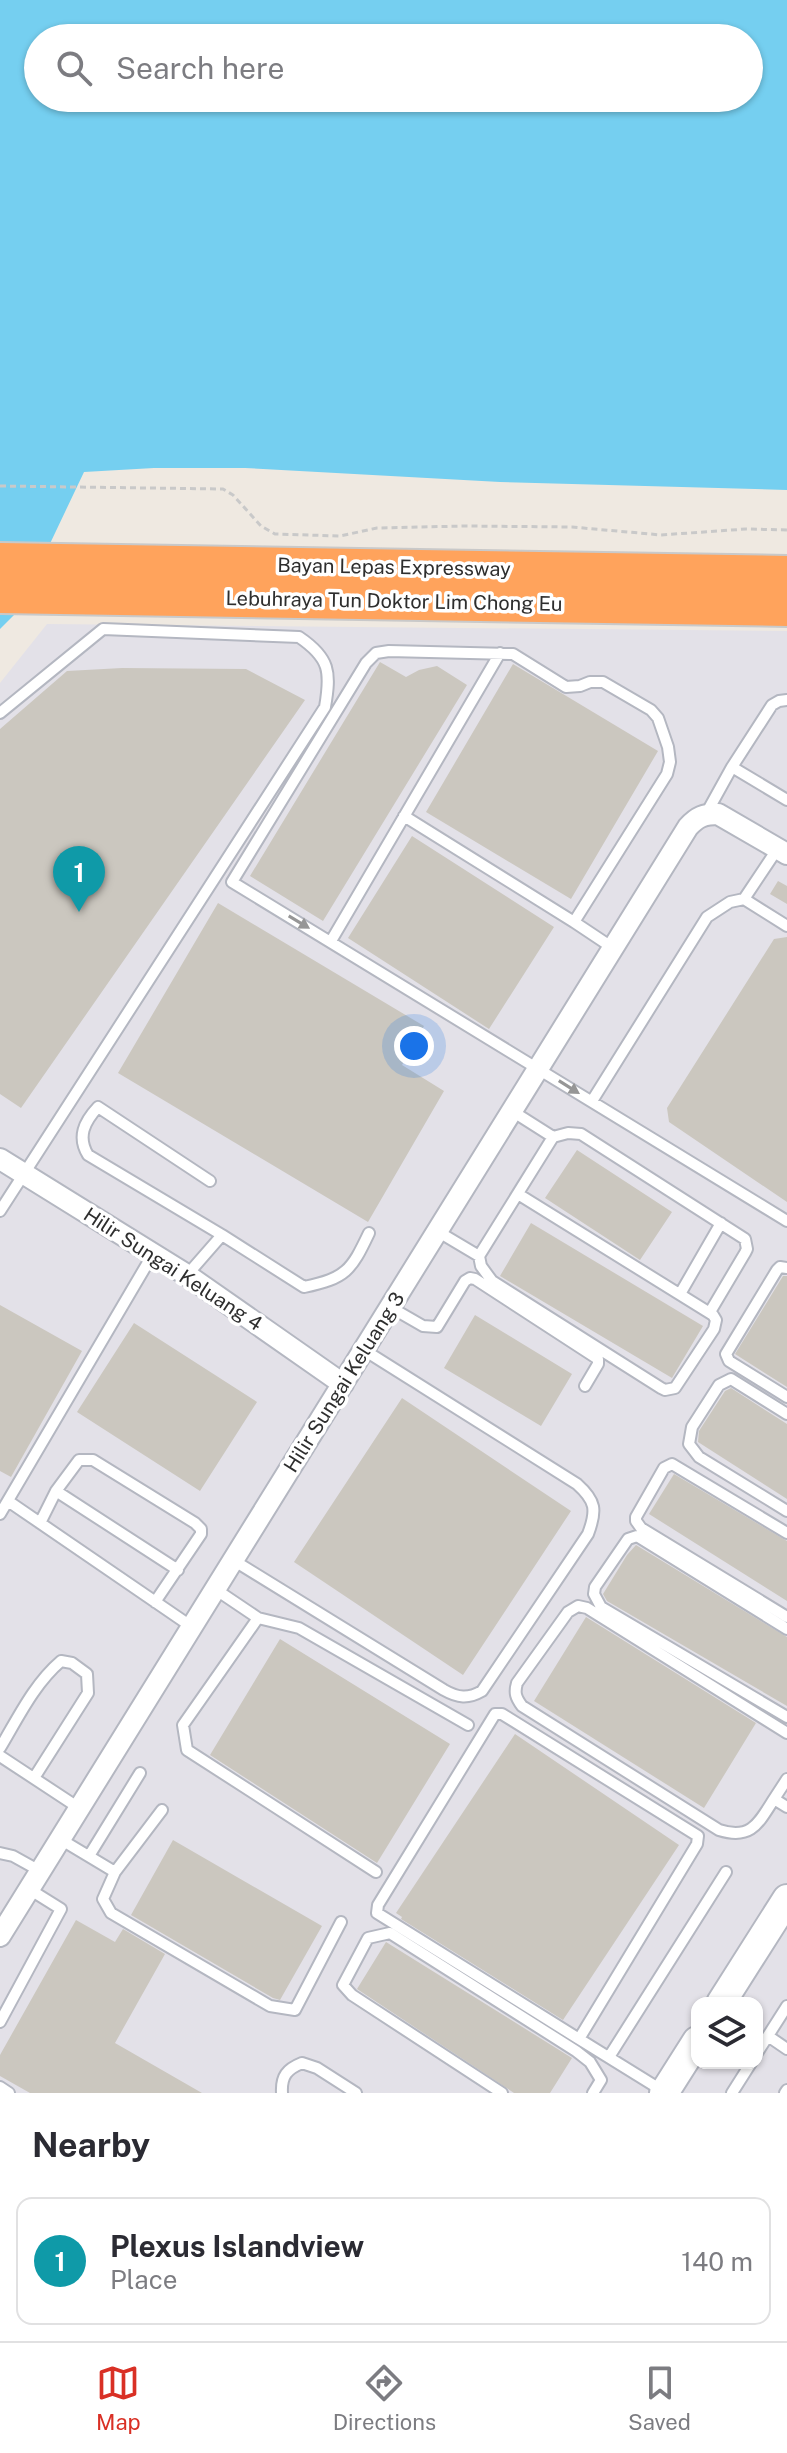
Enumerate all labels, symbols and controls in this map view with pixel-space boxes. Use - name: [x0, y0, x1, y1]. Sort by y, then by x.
- search box: [24, 24, 763, 112]
- icon: search: [52, 46, 96, 90]
- text: Search here: [116, 50, 284, 86]
- street label: Bayan Lepas Expressway: [277, 553, 511, 581]
- street label: Lebuhraya Tun Doktor Lim Chong Eu: [225, 586, 563, 616]
- pin: 1: [53, 846, 105, 912]
- one-way arrow: [288, 915, 310, 929]
- your location: [394, 1026, 434, 1066]
- one-way arrow: [558, 1079, 580, 1093]
- street label: Hilir Sungai Keluang 4: [79, 1202, 267, 1336]
- street label: Hilir Sungai Keluang 3: [279, 1287, 409, 1477]
- map controls: [691, 1997, 763, 2069]
- button: layers: [691, 1997, 763, 2069]
- text: Nearby: [32, 2125, 150, 2165]
- text: Plexus Islandview: [110, 2228, 364, 2264]
- text: 1: [54, 2246, 66, 2277]
- text: 140 m: [681, 2246, 753, 2277]
- text: Place: [110, 2264, 177, 2295]
- tab: Map: [96, 2361, 141, 2435]
- tab: Directions: [333, 2361, 436, 2435]
- tab: Saved: [628, 2361, 691, 2435]

